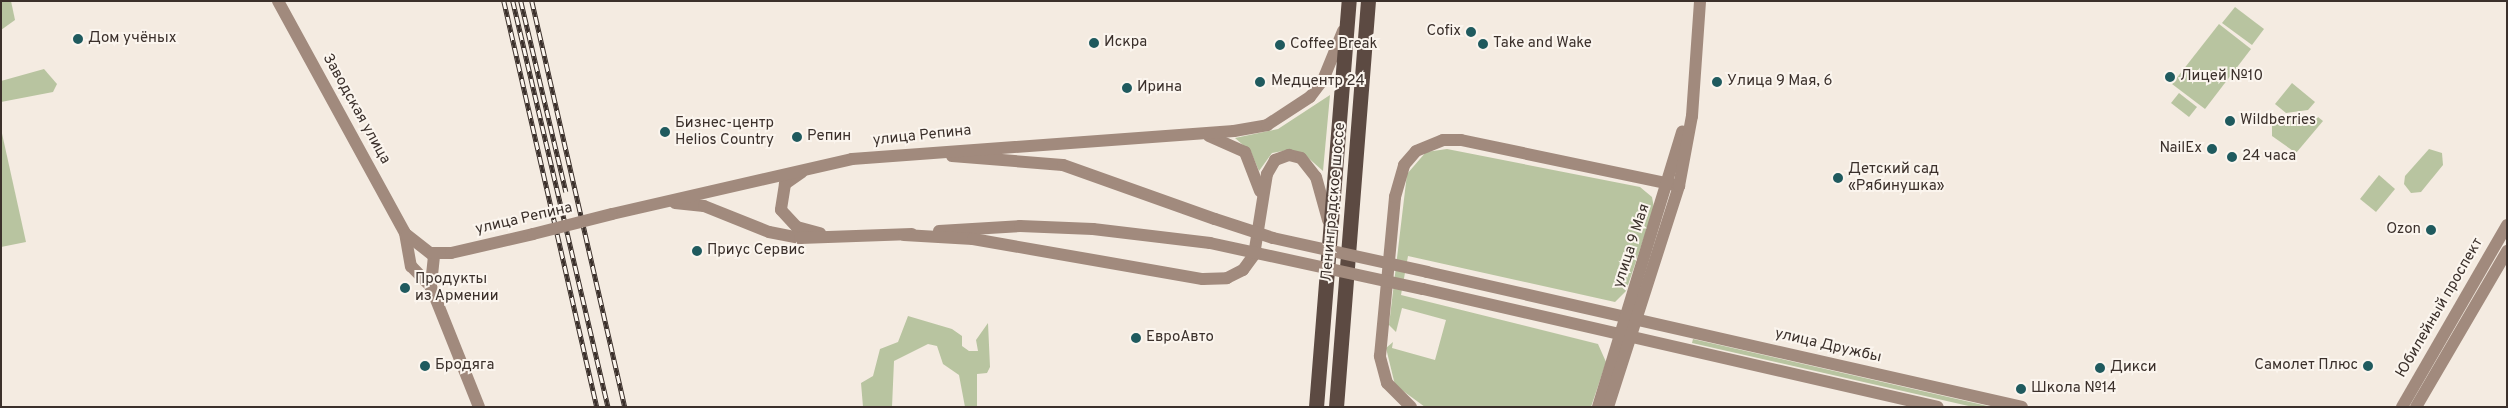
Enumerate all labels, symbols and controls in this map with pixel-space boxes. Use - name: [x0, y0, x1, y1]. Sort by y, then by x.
- place label: Cofix: [1426, 23, 1461, 41]
- marker: Cofix: [1465, 26, 1477, 38]
- place label: Дом учёных: [88, 30, 176, 48]
- marker: Дом учёных: [72, 33, 84, 45]
- place label: Искра: [1104, 34, 1147, 52]
- place label: Take and Wake: [1493, 35, 1592, 53]
- place label: Coffee Break: [1290, 36, 1377, 54]
- marker: Искра: [1088, 37, 1100, 49]
- marker: Take and Wake: [1477, 38, 1489, 50]
- marker: Coffee Break: [1274, 39, 1286, 51]
- street label: Заводская улица: [318, 51, 394, 167]
- place label: Лицей №10: [2180, 68, 2263, 86]
- marker: Лицей №10: [2164, 71, 2176, 83]
- place label: Медцентр 24: [1271, 73, 1365, 91]
- place label: Улица 9 Мая, 6: [1727, 73, 1832, 91]
- marker: Медцентр 24: [1253, 75, 1267, 89]
- marker: Улица 9 Мая, 6: [1711, 76, 1723, 88]
- place label: Ирина: [1137, 79, 1182, 97]
- marker: Ирина: [1121, 82, 1133, 94]
- place label: Wildberries: [2240, 112, 2316, 130]
- place label: Бизнес-центр Helios Country: [675, 114, 774, 149]
- marker: Wildberries: [2224, 115, 2236, 127]
- street label: улица Репина: [872, 122, 972, 150]
- street label: Ленинградское шоссе: [1318, 122, 1350, 282]
- marker: Бизнес-центр Helios Country: [659, 126, 671, 138]
- place label: Репин: [807, 128, 851, 146]
- marker: Репин: [791, 131, 803, 143]
- place label: NailEx: [2159, 140, 2202, 158]
- marker: NailEx: [2206, 143, 2218, 155]
- place label: 24 часа: [2242, 148, 2296, 166]
- marker: 24 часа: [2226, 151, 2238, 163]
- place label: Детский сад «Рябинушка»: [1848, 160, 1944, 195]
- marker: Детский сад «Рябинушка»: [1832, 172, 1844, 184]
- street label: улица Репина: [474, 199, 574, 239]
- street label: улица 9 Мая: [1610, 202, 1654, 290]
- place label: Ozon: [2386, 221, 2421, 239]
- marker: Ozon: [2425, 224, 2437, 236]
- street label: Юбилейный проспект: [2393, 235, 2487, 381]
- place label: Приус Сервис: [707, 242, 805, 260]
- marker: Приус Сервис: [691, 245, 703, 257]
- place label: Продукты из Армении: [415, 270, 499, 305]
- marker: Продукты из Армении: [399, 282, 411, 294]
- street label: улица Дружбы: [1773, 325, 1883, 367]
- place label: ЕвроАвто: [1146, 329, 1214, 347]
- marker: ЕвроАвто: [1130, 332, 1142, 344]
- place label: Бродяга: [435, 357, 494, 375]
- place label: Самолет Плюс: [2254, 357, 2358, 375]
- place label: Дикси: [2110, 359, 2157, 377]
- marker: Бродяга: [419, 360, 431, 372]
- marker: Самолет Плюс: [2362, 360, 2374, 372]
- marker: Дикси: [2094, 362, 2106, 374]
- place label: Школа №14: [2031, 380, 2116, 398]
- marker: Школа №14: [2015, 383, 2027, 395]

